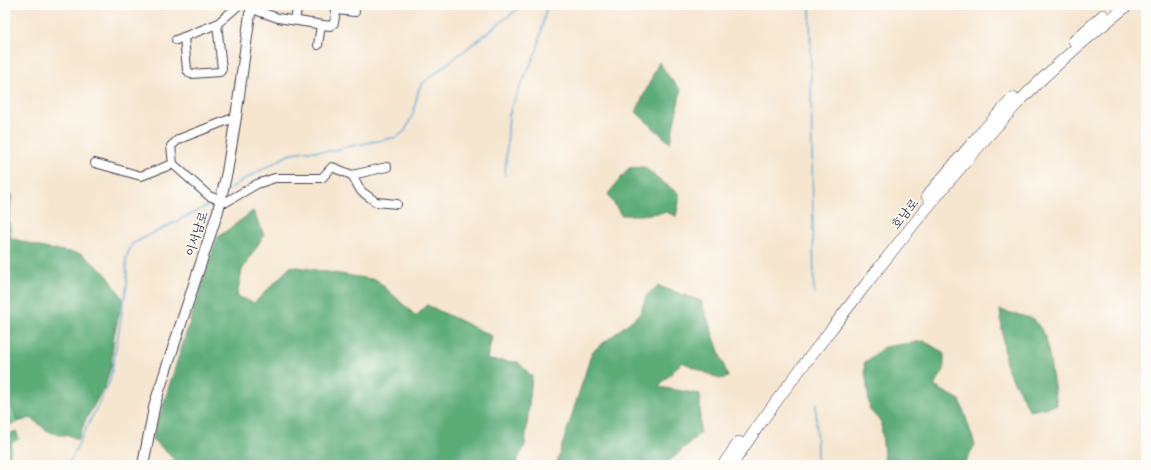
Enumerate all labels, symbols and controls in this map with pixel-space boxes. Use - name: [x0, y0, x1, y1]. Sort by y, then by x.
- street label: 호남로: [887, 195, 922, 233]
- street label: 이서남로: [181, 209, 212, 259]

